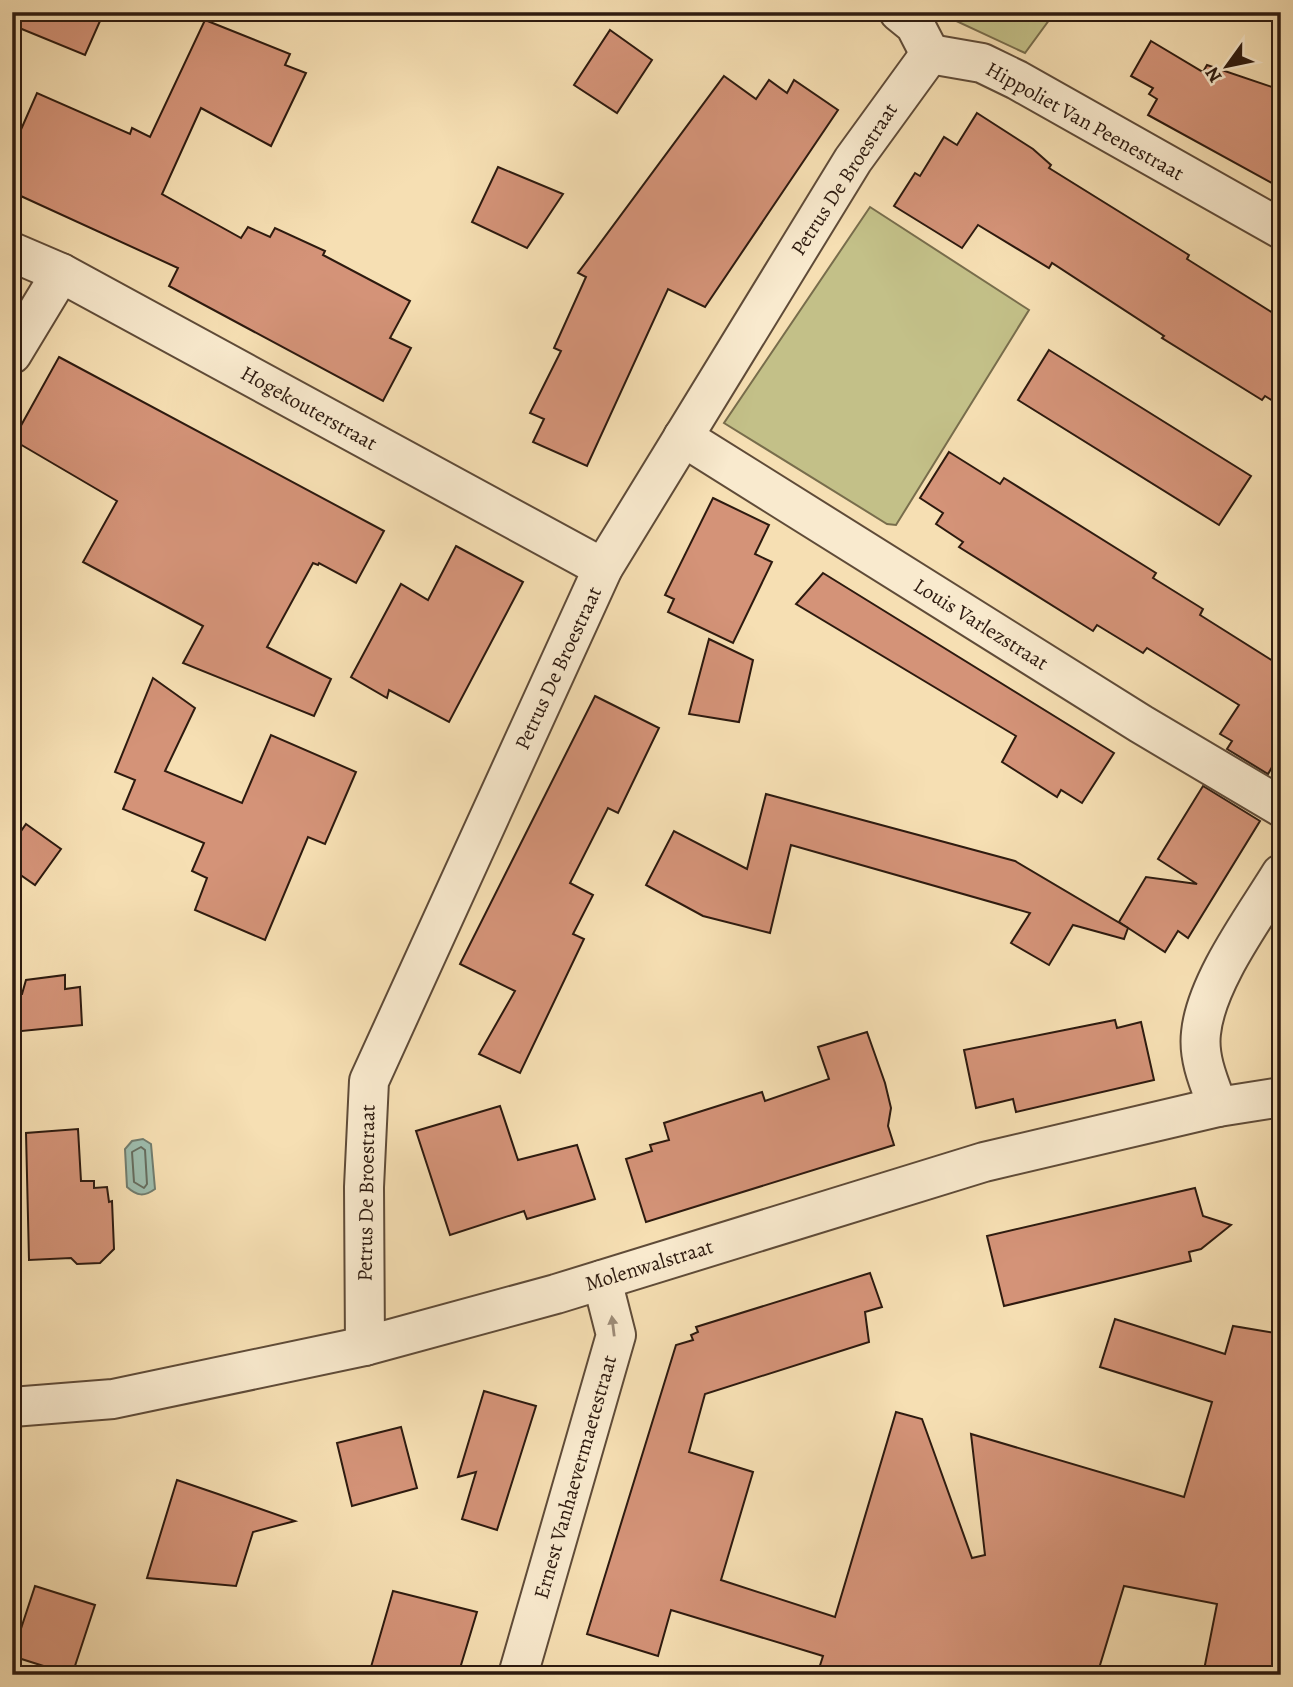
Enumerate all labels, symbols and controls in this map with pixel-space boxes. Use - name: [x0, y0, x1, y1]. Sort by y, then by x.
- north arrow: [1192, 32, 1262, 102]
- street label: Hippoliet Van Peenestraat: [981, 55, 1189, 187]
- text: N: [1199, 62, 1228, 88]
- street label: Petrus De Broestraat: [784, 97, 904, 261]
- street label: Hogekouterstraat: [236, 359, 382, 457]
- street label: Louis Varlezstraat: [908, 571, 1054, 677]
- street label: Petrus De Broestraat: [508, 582, 608, 754]
- street label: Petrus De Broestraat: [350, 1104, 382, 1282]
- street label: Molenwalstraat: [582, 1232, 717, 1298]
- one-way arrow: [608, 1315, 619, 1337]
- street label: Ernest Vanhaevermaetestraat: [527, 1352, 623, 1602]

